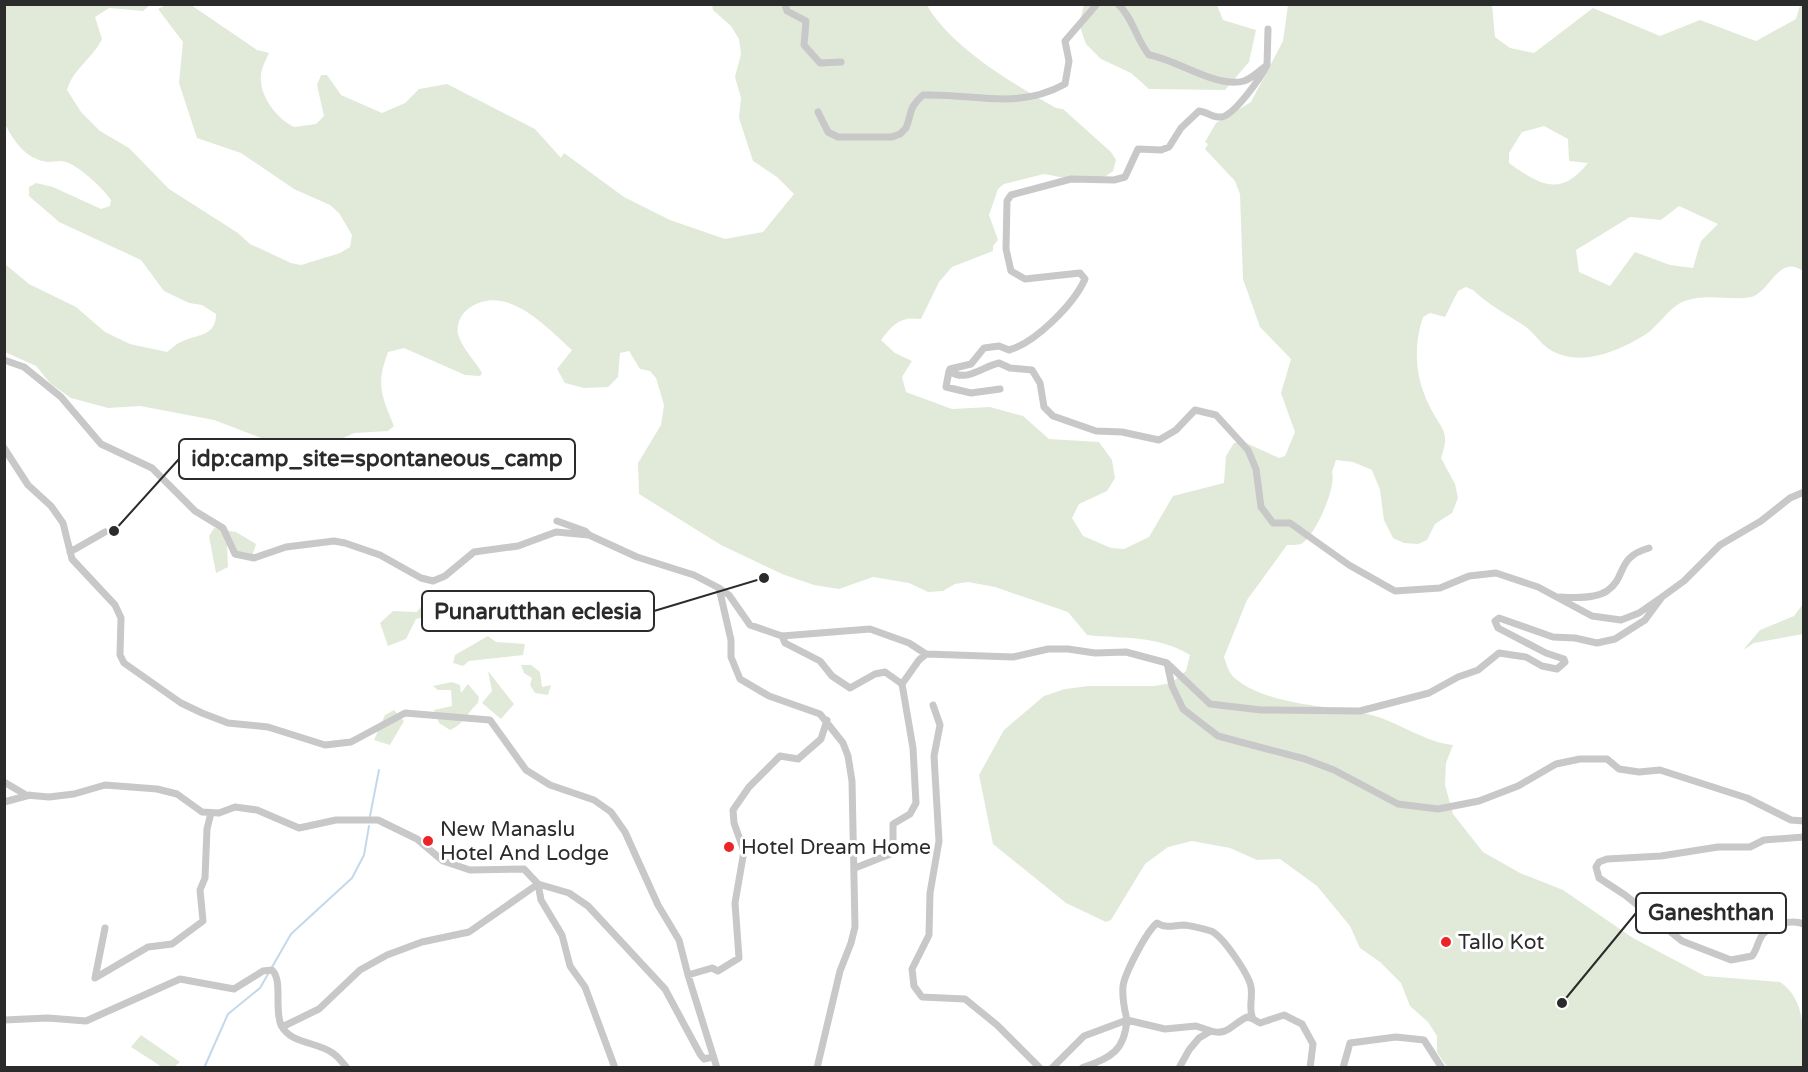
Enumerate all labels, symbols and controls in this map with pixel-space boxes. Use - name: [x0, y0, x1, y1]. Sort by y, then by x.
- callout: idp:camp_site=spontaneous_camp: [179, 439, 575, 479]
- text: idp:camp_site=spontaneous_camp: [191, 446, 563, 472]
- callout: Punarutthan eclesia: [422, 591, 654, 631]
- text: Punarutthan eclesia: [434, 599, 642, 625]
- place label: New Manaslu Hotel And Lodge: [440, 817, 609, 866]
- marker: New Manaslu Hotel And Lodge: [421, 834, 435, 848]
- place label: Hotel Dream Home: [741, 835, 931, 860]
- marker: Hotel Dream Home: [722, 840, 736, 854]
- callout: Ganeshthan: [1636, 893, 1786, 933]
- text: Ganeshthan: [1648, 900, 1774, 926]
- place label: Tallo Kot: [1458, 930, 1544, 955]
- marker: Tallo Kot: [1439, 935, 1453, 949]

